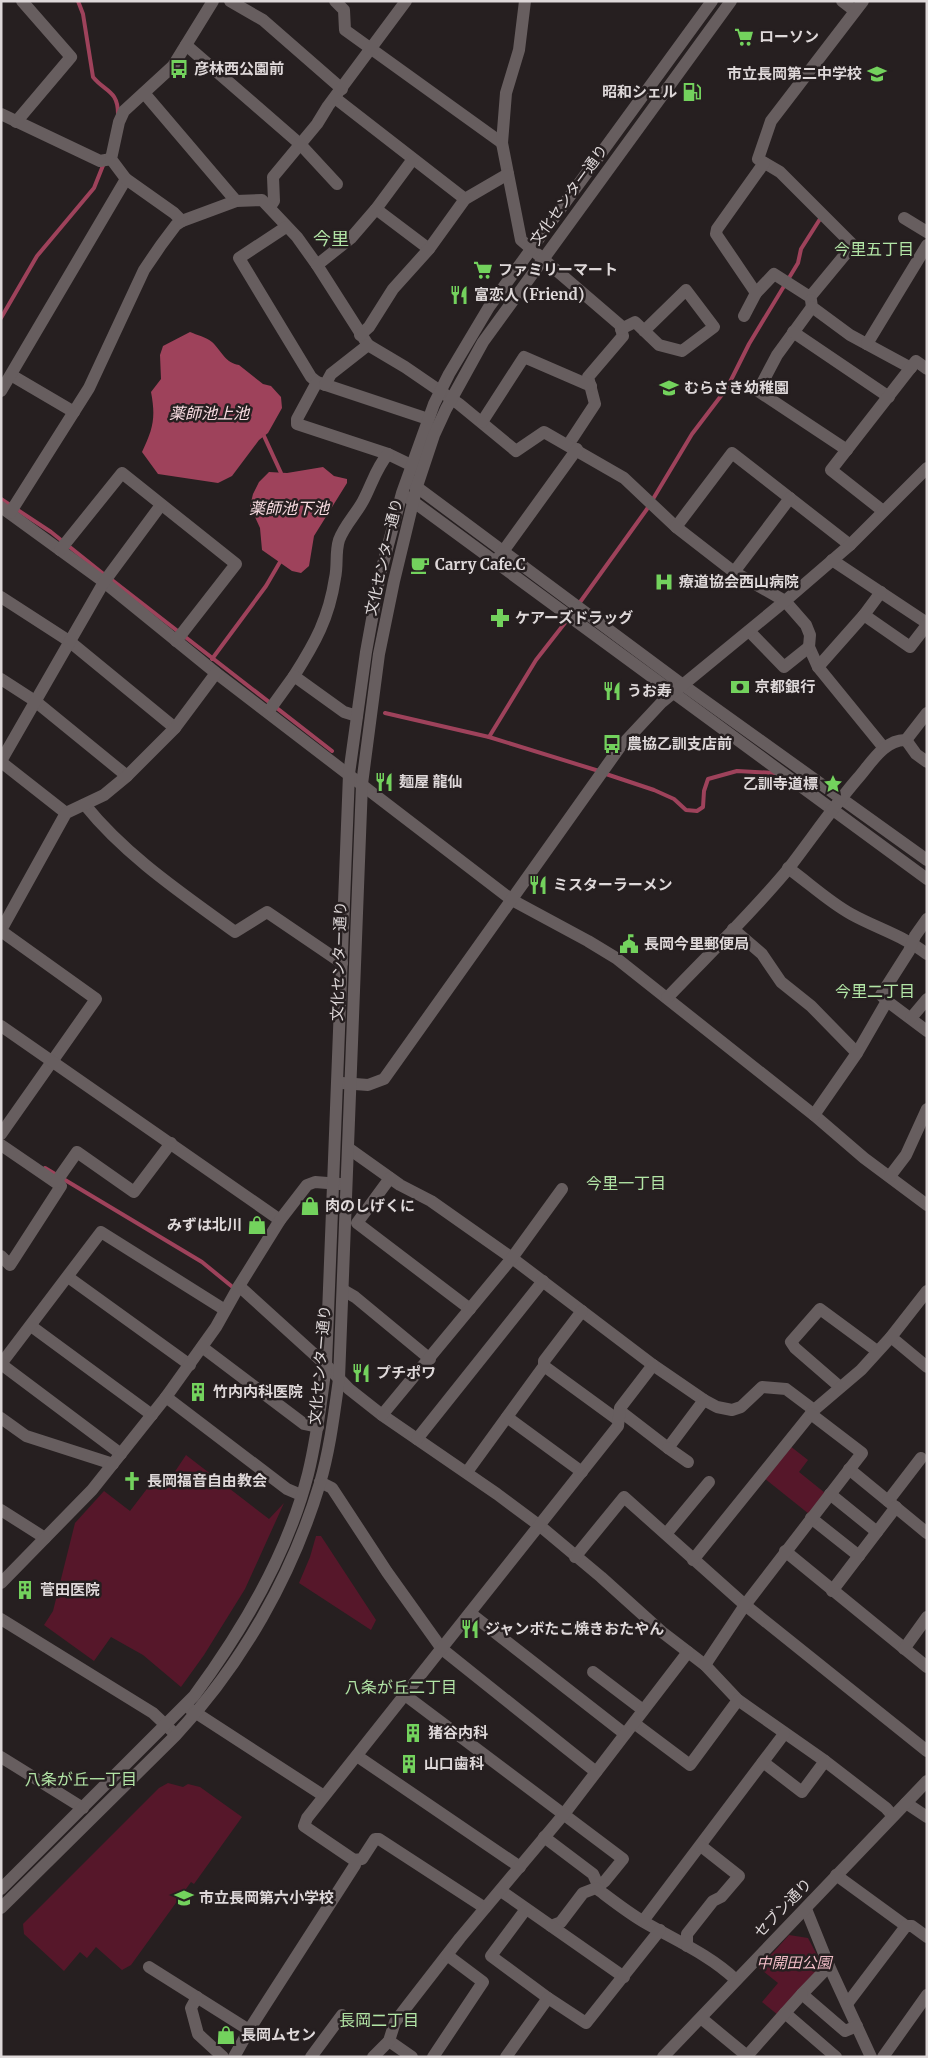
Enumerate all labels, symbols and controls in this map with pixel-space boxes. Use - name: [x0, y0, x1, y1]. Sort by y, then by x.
- supermarket icon: ローソン: [733, 26, 755, 48]
- place label: ローソン: [759, 27, 819, 46]
- bus stop icon: 彦林西公園前: [168, 58, 190, 80]
- place label: 彦林西公園前: [194, 59, 284, 78]
- school or university icon: 市立長岡第二中学校: [866, 63, 888, 85]
- place label: 市立長岡第二中学校: [727, 64, 862, 83]
- fuel station icon: 昭和シェル: [681, 81, 703, 103]
- place label: 昭和シェル: [602, 82, 677, 101]
- street label: 文化センター通り: [526, 141, 612, 249]
- district label: 今里: [313, 227, 349, 250]
- district label: 今里五丁目: [834, 239, 914, 259]
- supermarket icon: ファミリーマート: [472, 259, 494, 281]
- place label: ファミリーマート: [498, 260, 618, 279]
- restaurant icon: 富恋人 (Friend): [448, 284, 470, 306]
- place label: 富恋人 (Friend): [474, 285, 584, 304]
- school or university icon: むらさき幼稚園: [658, 377, 680, 399]
- place label: むらさき幼稚園: [684, 378, 789, 397]
- water label: 薬師池上池: [169, 403, 251, 423]
- street label: 文化センター通り: [361, 496, 406, 617]
- water label: 薬師池下池: [249, 498, 331, 518]
- cafe icon: Carry Cafe.C: [409, 554, 431, 576]
- place label: Carry Cafe.C: [435, 555, 526, 574]
- hospital icon: 療道協会西山病院: [653, 571, 675, 593]
- place label: 療道協会西山病院: [679, 572, 799, 591]
- pharmacy icon: ケアーズドラッグ: [489, 607, 511, 629]
- place label: ケアーズドラッグ: [515, 608, 633, 627]
- bank icon: 京都銀行: [729, 676, 751, 698]
- place label: 京都銀行: [755, 677, 815, 696]
- restaurant icon: うお寿: [601, 680, 623, 702]
- place label: うお寿: [627, 681, 672, 700]
- bus stop icon: 農協乙訓支店前: [601, 733, 623, 755]
- place label: 農協乙訓支店前: [627, 734, 732, 753]
- restaurant icon: 麺屋 龍仙: [373, 771, 395, 793]
- place label: 麺屋 龍仙: [399, 772, 463, 791]
- place icon: 乙訓寺道標: [822, 773, 844, 795]
- place label: 乙訓寺道標: [743, 774, 818, 793]
- restaurant icon: ミスターラーメン: [527, 874, 549, 896]
- place label: ミスターラーメン: [553, 875, 672, 894]
- street label: 文化センター通り: [327, 901, 350, 1021]
- public building icon: 長岡今里郵便局: [618, 933, 640, 955]
- place label: 長岡今里郵便局: [644, 934, 749, 953]
- district label: 今里二丁目: [835, 981, 915, 1001]
- district label: 今里一丁目: [586, 1173, 666, 1193]
- shop icon: 肉のしげくに: [299, 1195, 321, 1217]
- place label: 肉のしげくに: [325, 1196, 415, 1215]
- shop icon: みずは北川: [246, 1214, 268, 1236]
- place label: みずは北川: [167, 1215, 242, 1234]
- street label: 文化センター通り: [305, 1304, 334, 1426]
- restaurant icon: プチポワ: [350, 1362, 372, 1384]
- place label: プチポワ: [376, 1363, 436, 1382]
- building icon: 竹内内科医院: [187, 1381, 209, 1403]
- place label: 竹内内科医院: [213, 1382, 303, 1401]
- church icon: 長岡福音自由教会: [121, 1470, 143, 1492]
- place label: 長岡福音自由教会: [147, 1471, 267, 1490]
- building icon: 菅田医院: [14, 1579, 36, 1601]
- place label: 菅田医院: [40, 1580, 100, 1599]
- restaurant icon: ジャンボたこ焼きおたやん: [459, 1618, 481, 1640]
- place label: ジャンボたこ焼きおたやん: [485, 1619, 664, 1638]
- district label: 八条が丘二丁目: [345, 1677, 457, 1697]
- building icon: 猪谷内科: [402, 1722, 424, 1744]
- place label: 猪谷内科: [428, 1723, 488, 1742]
- building icon: 山口歯科: [398, 1753, 420, 1775]
- place label: 山口歯科: [424, 1754, 484, 1773]
- district label: 八条が丘一丁目: [25, 1769, 137, 1789]
- street label: セブン通り: [750, 1874, 816, 1941]
- school or university icon: 市立長岡第六小学校: [173, 1887, 195, 1909]
- place label: 市立長岡第六小学校: [199, 1888, 334, 1907]
- park label: 中開田公園: [756, 1953, 833, 1972]
- district label: 長岡二丁目: [339, 2010, 419, 2030]
- shop icon: 長岡ムセン: [215, 2024, 237, 2046]
- place label: 長岡ムセン: [241, 2025, 316, 2044]

